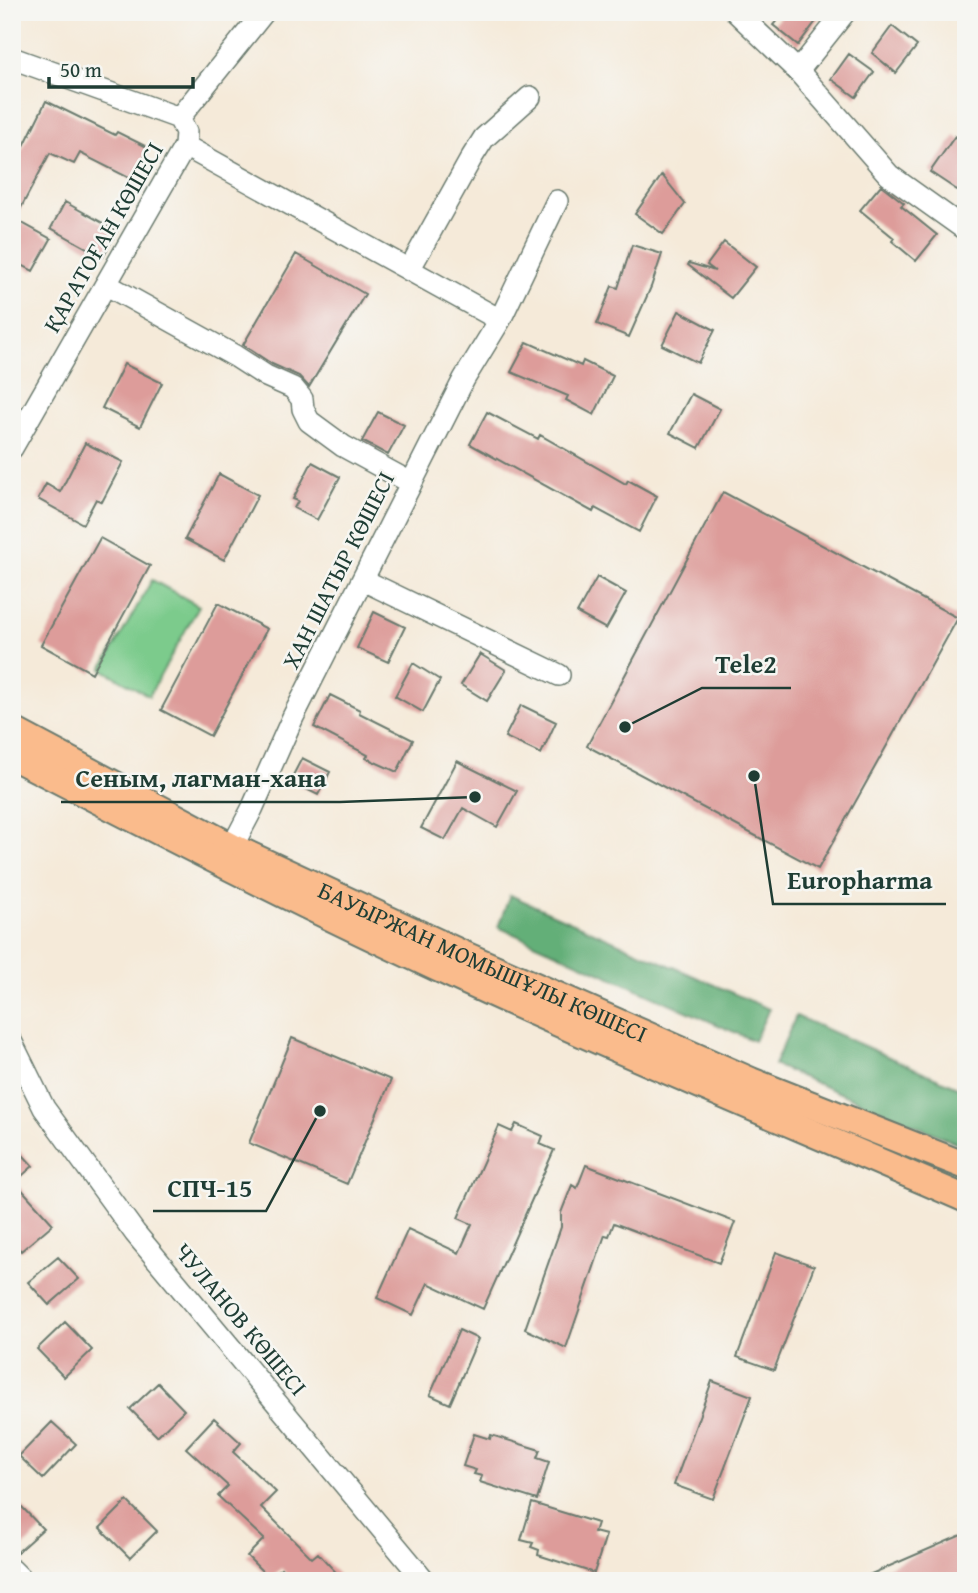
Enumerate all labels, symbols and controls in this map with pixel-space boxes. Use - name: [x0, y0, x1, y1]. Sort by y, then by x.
- scale bar: [49, 46, 192, 90]
- text: 50 m: [60, 54, 102, 85]
- street label: ҚАРАТОҒАН КӨШЕСІ: [34, 135, 172, 339]
- street label: ХАН ШАТЫР КӨШЕСІ: [273, 465, 403, 675]
- callout: Tele2: [702, 641, 791, 688]
- text: Tele2: [715, 644, 777, 683]
- callout: Сеным, лагман-хана: [61, 755, 340, 802]
- text: Сеным, лагман-хана: [75, 758, 327, 797]
- callout: Europharma: [773, 857, 946, 904]
- text: Europharma: [787, 860, 933, 899]
- street label: БАУЫРЖАН МОМЫШҰЛЫ КӨШЕСІ: [313, 872, 653, 1051]
- callout: СПЧ-15: [153, 1164, 266, 1211]
- text: СПЧ-15: [167, 1168, 253, 1207]
- street label: ЧУЛАНОВ КӨШЕСІ: [166, 1235, 316, 1403]

